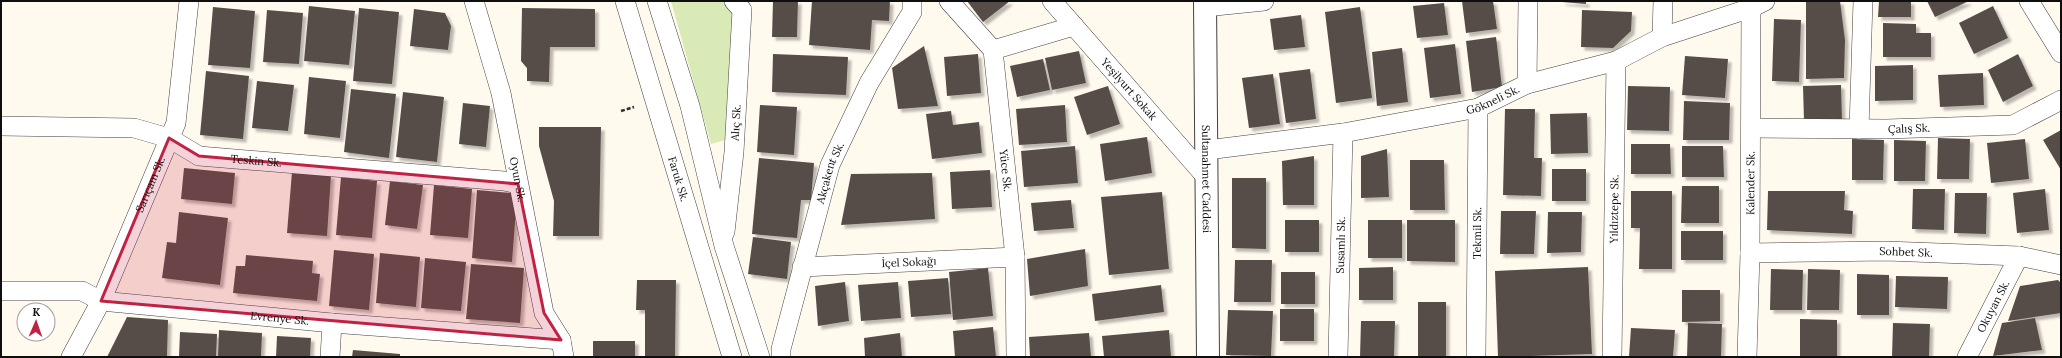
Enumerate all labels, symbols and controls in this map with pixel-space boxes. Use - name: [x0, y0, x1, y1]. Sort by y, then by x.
- street label: Yeşilyurt Sokak: [1097, 54, 1160, 123]
- street label: Gökneli Sk.: [1465, 82, 1522, 117]
- street label: Alıç Sk.: [728, 104, 744, 142]
- street label: Çalış Sk.: [1888, 121, 1930, 136]
- street label: Sultanahmet Caddesi: [1199, 125, 1214, 233]
- street label: Akçakent Sk.: [813, 139, 847, 206]
- street label: Yüce Sk.: [996, 148, 1015, 192]
- street label: Kalender Sk.: [1743, 151, 1757, 215]
- street label: Teskin Sk.: [230, 152, 282, 170]
- street label: Sarıçam Sk.: [132, 155, 168, 214]
- street label: Faruk Sk.: [665, 155, 692, 203]
- street label: Oyun Sk.: [507, 156, 529, 203]
- street label: Yıldıztepe Sk.: [1607, 174, 1621, 245]
- street label: Tekmil Sk.: [1470, 207, 1484, 259]
- street label: Susamlı Sk.: [1333, 216, 1348, 274]
- street label: Sohbet Sk.: [1879, 244, 1933, 260]
- street label: İçel Sokağı: [881, 254, 937, 270]
- street label: Okuyan Sk.: [1974, 278, 2012, 335]
- north arrow: [16, 302, 56, 342]
- text: K: [32, 305, 41, 319]
- street label: Evrenye Sk.: [250, 308, 310, 328]

